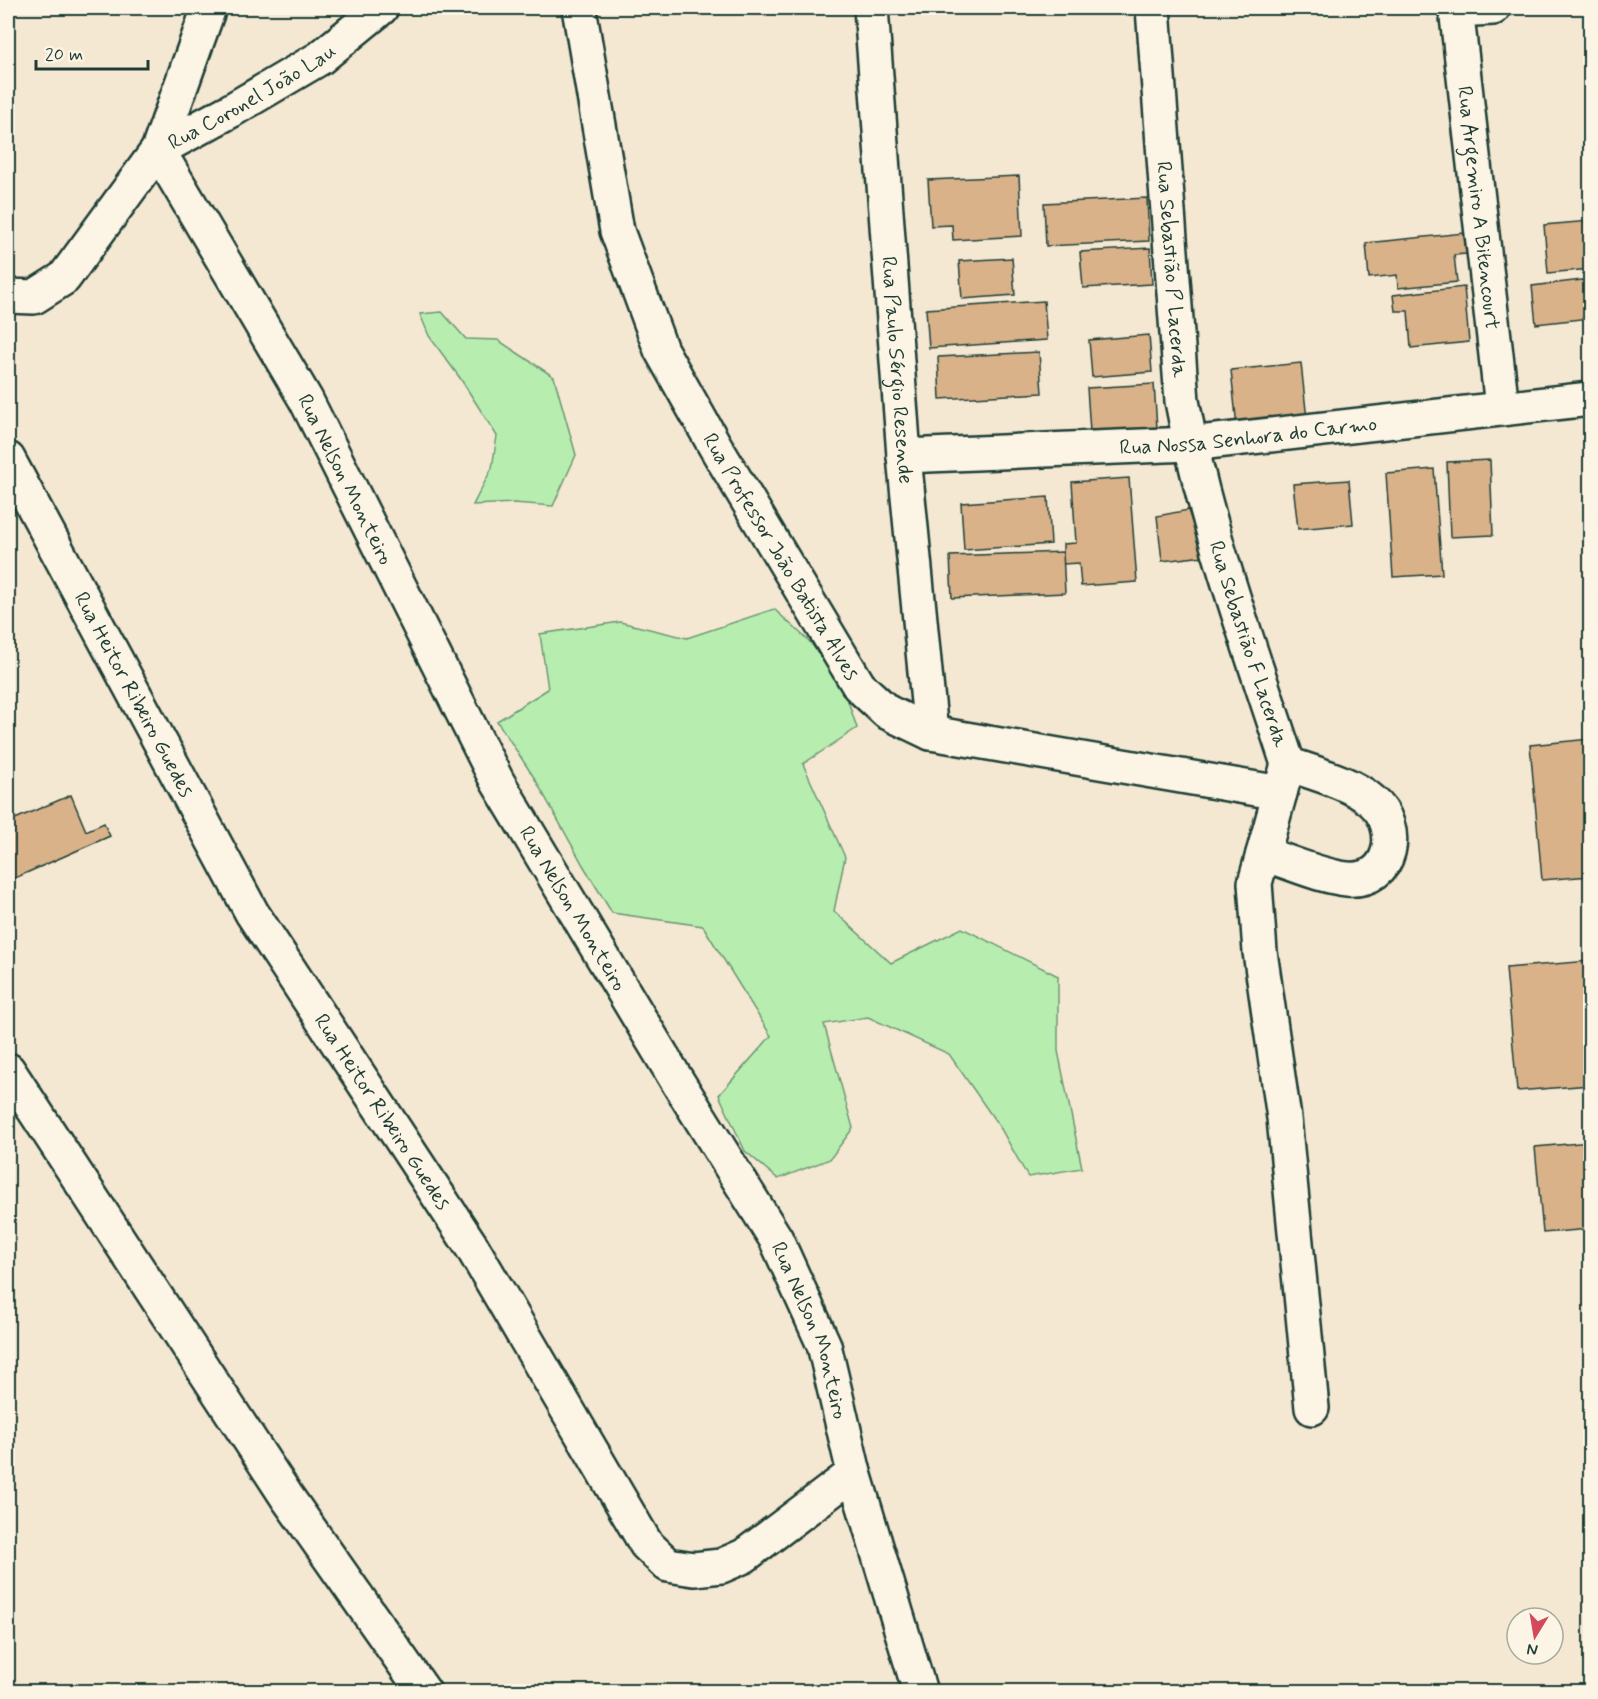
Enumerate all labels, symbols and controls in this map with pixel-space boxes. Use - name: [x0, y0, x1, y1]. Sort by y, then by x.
- scale bar: [36, 33, 148, 71]
- street label: Rua Coronel João Lau: [163, 38, 342, 157]
- text: 20 m: [45, 43, 83, 67]
- street label: Rua Argemiro A Bitencourt: [1450, 85, 1506, 331]
- street label: Rua Sebastião P Lacerda: [1149, 160, 1193, 379]
- street label: Rua Paulo Sérgio Resende: [874, 255, 920, 485]
- street label: Rua Nelson Monteiro: [290, 389, 399, 570]
- street label: Rua Nossa Senhora do Carmo: [1119, 410, 1379, 462]
- street label: Rua Professor João Batista Alves: [696, 428, 865, 686]
- street label: Rua Sebastião F Lacerda: [1202, 538, 1295, 751]
- street label: Rua Heitor Ribeiro Guedes: [67, 587, 200, 802]
- street label: Rua Nelson Monteiro: [512, 821, 633, 996]
- street label: Rua Heitor Ribeiro Guedes: [307, 1008, 457, 1215]
- street label: Rua Nelson Monteiro: [764, 1237, 854, 1422]
- north arrow: [1505, 1606, 1565, 1666]
- text: N: [1525, 1638, 1540, 1661]

